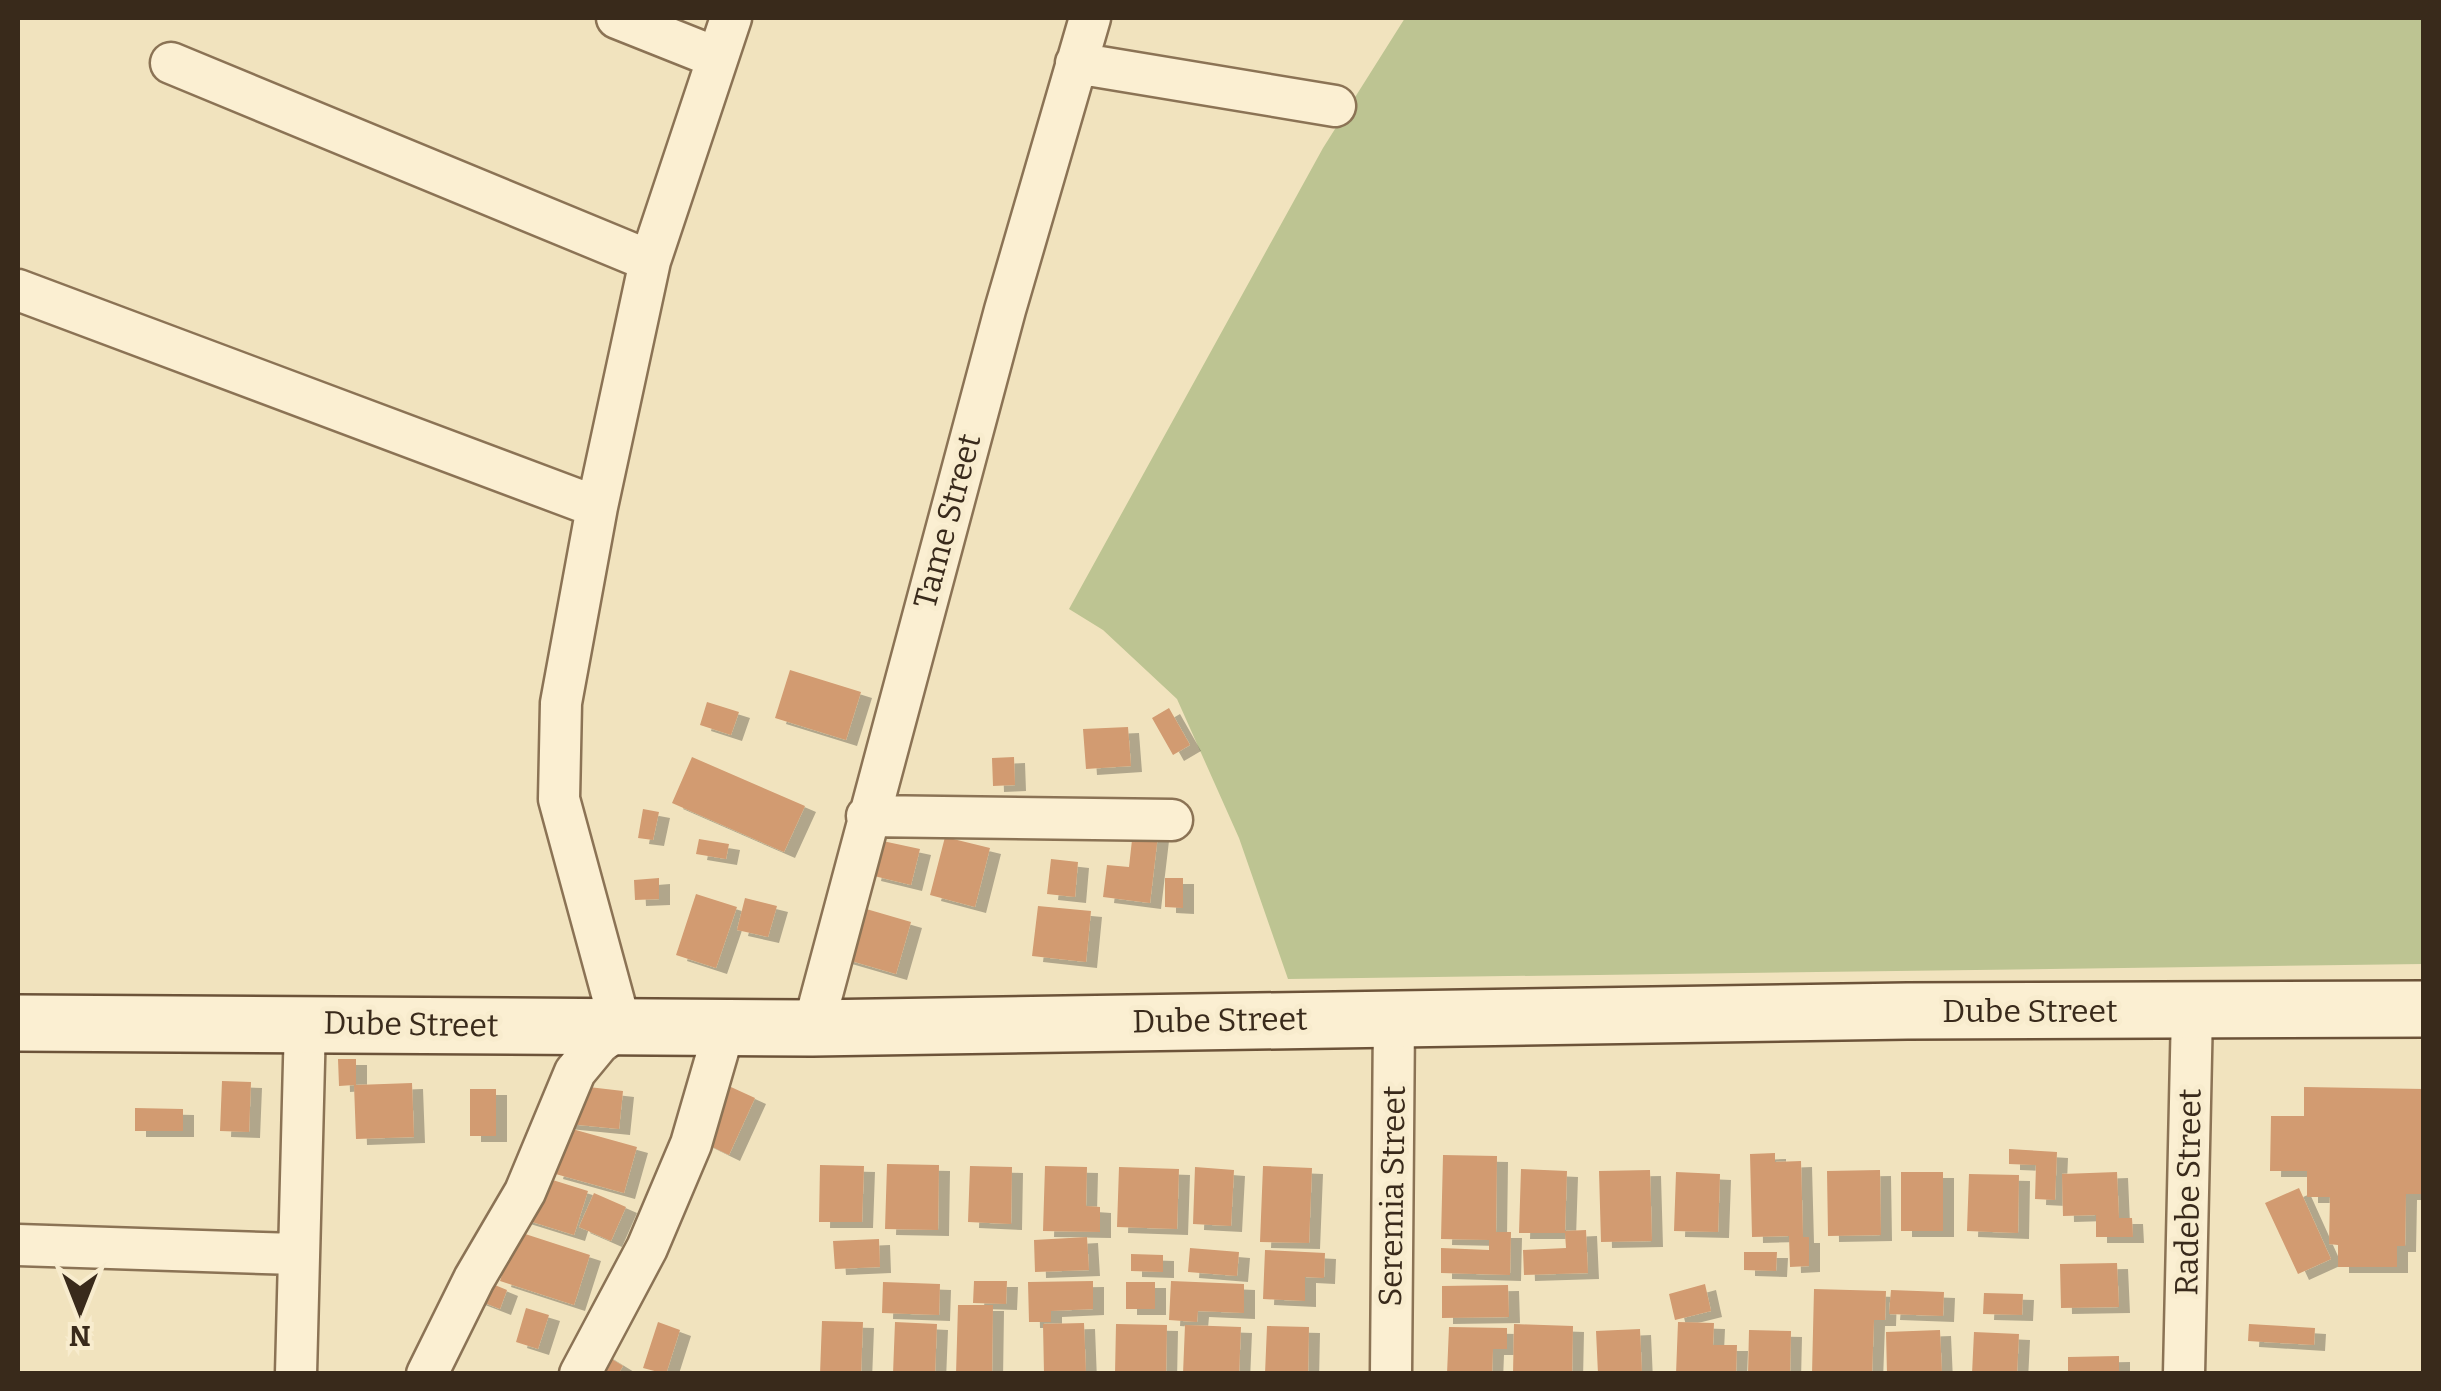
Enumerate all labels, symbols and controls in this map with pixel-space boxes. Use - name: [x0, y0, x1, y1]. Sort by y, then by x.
- street label: Tame Street: [905, 429, 989, 612]
- street label: Dube Street: [1942, 992, 2118, 1030]
- street label: Dube Street: [1132, 999, 1308, 1041]
- street label: Dube Street: [323, 1003, 499, 1045]
- street label: Seremia Street: [1371, 1085, 1413, 1307]
- street label: Radebe Street: [2167, 1088, 2209, 1296]
- north arrow: [30, 1261, 130, 1361]
- text: N: [69, 1319, 91, 1352]

